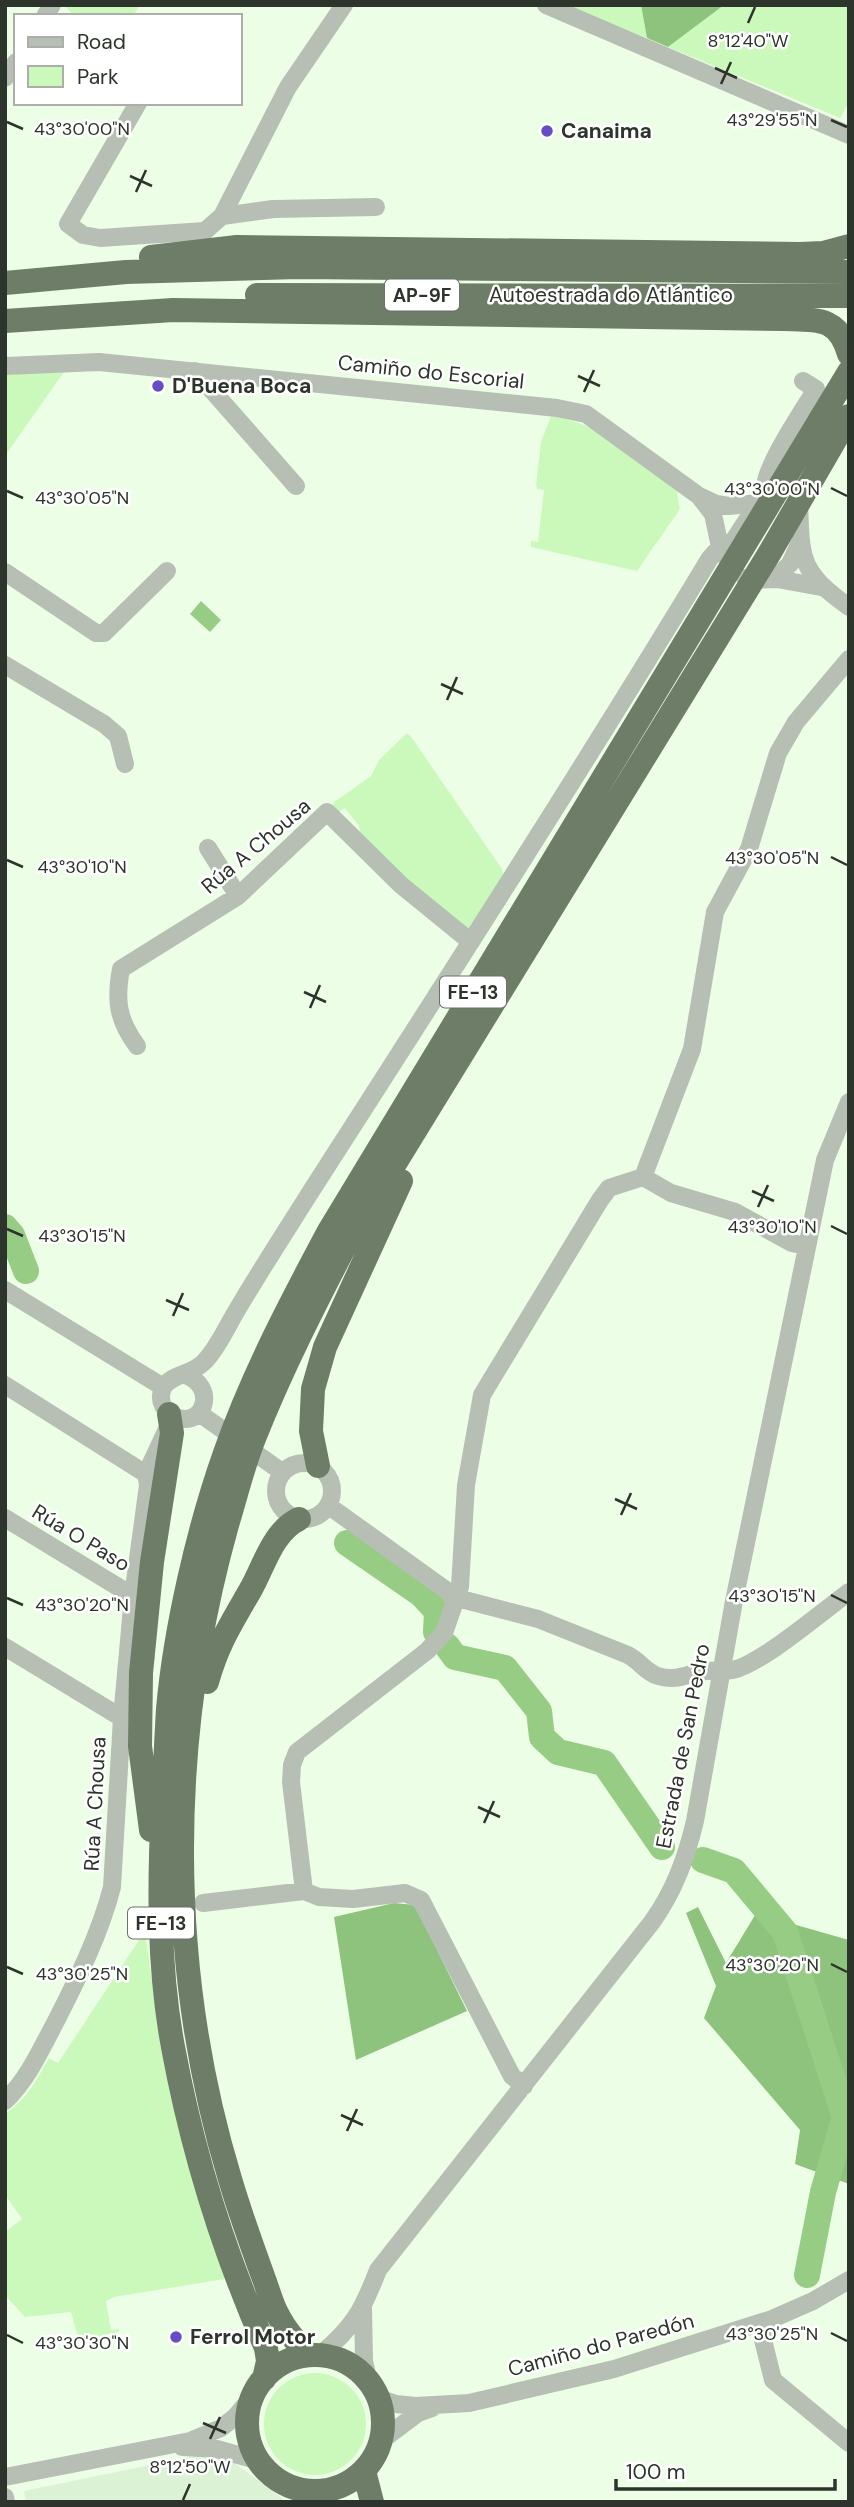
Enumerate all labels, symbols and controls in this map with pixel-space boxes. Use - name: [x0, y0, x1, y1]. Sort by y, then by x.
- legend: [14, 14, 242, 105]
- text: Road: [77, 28, 126, 56]
- text: 8°12'40"W: [708, 29, 788, 53]
- text: Park: [77, 63, 119, 91]
- text: 43°29'55"N: [727, 108, 817, 132]
- text: 43°30'00"N: [34, 117, 130, 141]
- place label: Canaima: [561, 117, 652, 145]
- marker: Canaima: [539, 123, 555, 139]
- road number: AP-9F: [385, 280, 459, 310]
- street label: Autoestrada do Atlántico: [489, 281, 733, 309]
- street label: Camiño do Escorial: [336, 348, 526, 396]
- place label: D'Buena Boca: [172, 372, 311, 400]
- marker: D'Buena Boca: [150, 378, 166, 394]
- text: 43°30'00"N: [724, 477, 820, 501]
- text: 43°30'05"N: [35, 486, 129, 510]
- street label: Rúa A Chousa: [195, 792, 317, 900]
- text: 43°30'05"N: [725, 846, 819, 870]
- text: 43°30'10"N: [37, 855, 127, 879]
- road number: FE-13: [440, 976, 506, 1008]
- text: 43°30'10"N: [727, 1215, 817, 1239]
- text: 43°30'15"N: [38, 1224, 126, 1248]
- street label: Rúa O Paso: [27, 1498, 135, 1578]
- text: 43°30'15"N: [728, 1584, 816, 1608]
- text: 43°30'20"N: [35, 1593, 129, 1617]
- street label: Estrada de San Pedro: [649, 1641, 717, 1851]
- street label: Rúa A Chousa: [77, 1736, 113, 1872]
- road number: FE-13: [128, 1908, 194, 1938]
- text: 43°30'20"N: [725, 1953, 819, 1977]
- text: 43°30'25"N: [36, 1962, 128, 1986]
- street label: Camiño do Paredón: [505, 2307, 697, 2383]
- text: 43°30'25"N: [726, 2322, 818, 2346]
- place label: Ferrol Motor: [190, 2323, 316, 2351]
- marker: Ferrol Motor: [168, 2329, 184, 2345]
- text: 43°30'30"N: [35, 2331, 129, 2355]
- scale bar: [616, 2448, 835, 2492]
- text: 8°12'50"W: [149, 2455, 231, 2479]
- text: 100 m: [626, 2458, 686, 2486]

